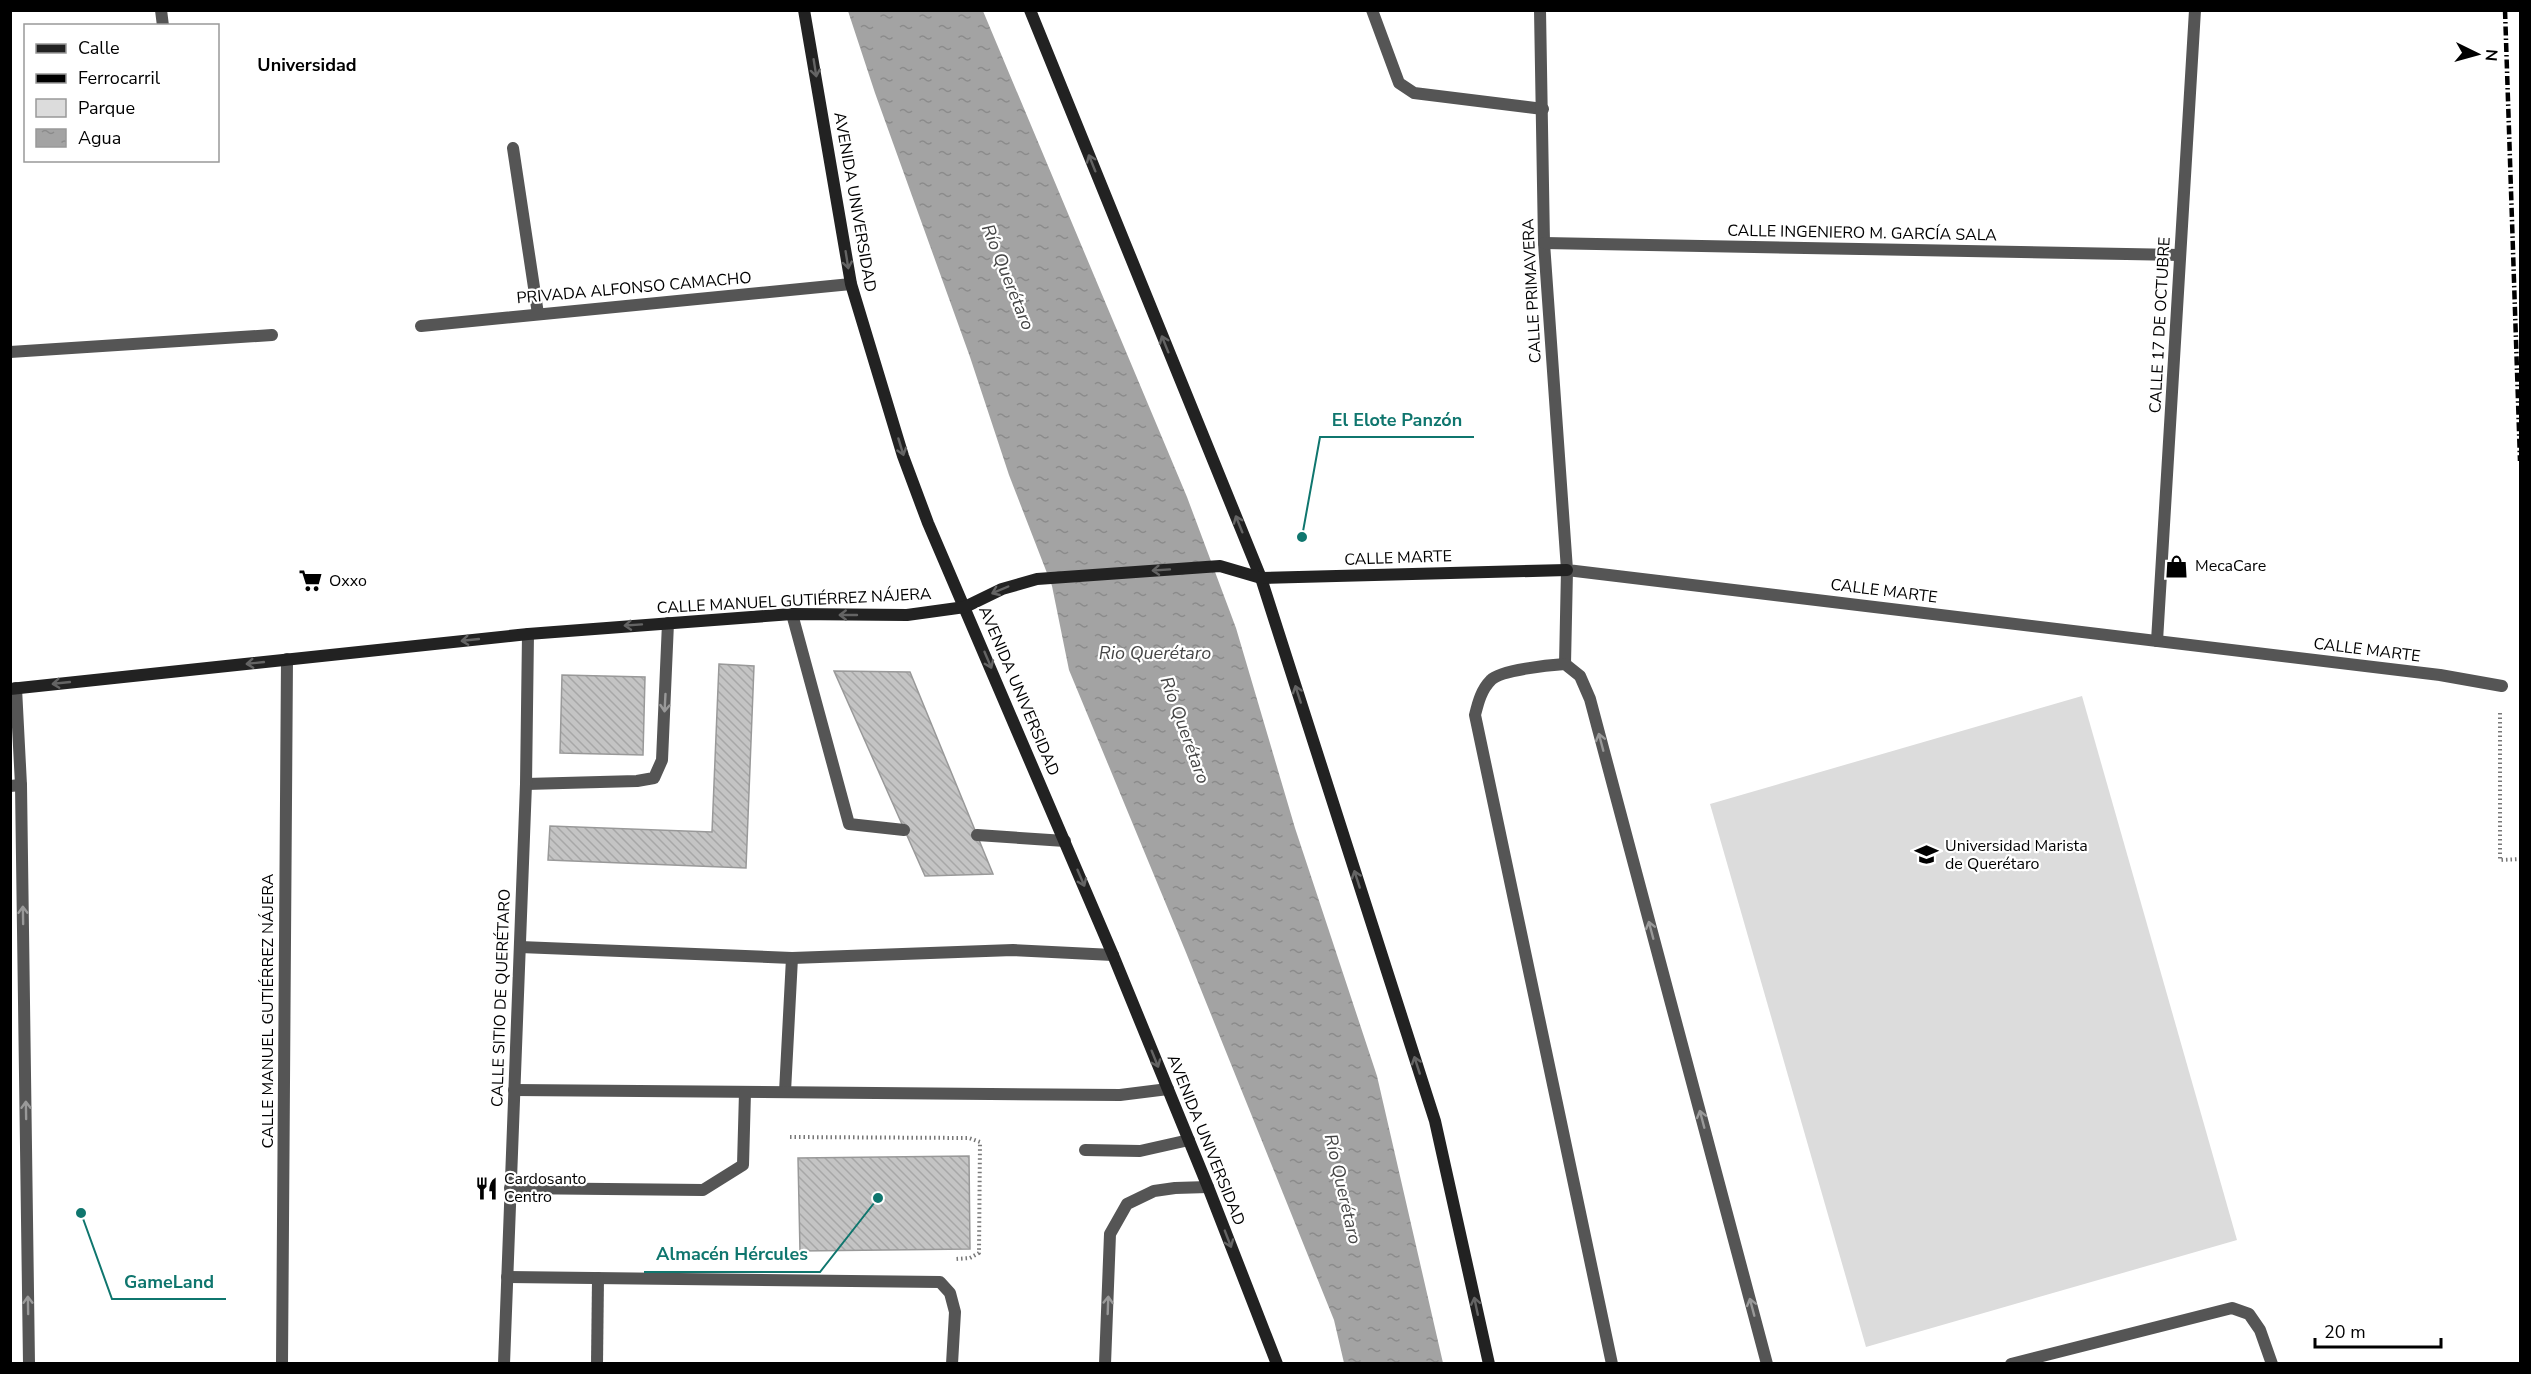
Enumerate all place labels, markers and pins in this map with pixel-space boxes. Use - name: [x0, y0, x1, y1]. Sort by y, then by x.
- callout: El Elote Panzón: [1320, 401, 1474, 437]
- shop icon: MecaCare: [2164, 553, 2190, 579]
- place label: MecaCare: [2195, 555, 2266, 577]
- supermarket icon: Oxxo: [298, 568, 324, 594]
- place label: Oxxo: [329, 570, 367, 592]
- place label: Universidad Marista de Querétaro: [1945, 835, 2088, 875]
- school or university icon: Universidad Marista de Querétaro: [1914, 842, 1940, 868]
- place label: Cardosanto Centro: [504, 1168, 587, 1208]
- restaurant icon: Cardosanto Centro: [473, 1175, 499, 1201]
- callout: Almacén Hércules: [644, 1236, 820, 1272]
- callout: GameLand: [112, 1263, 226, 1299]

